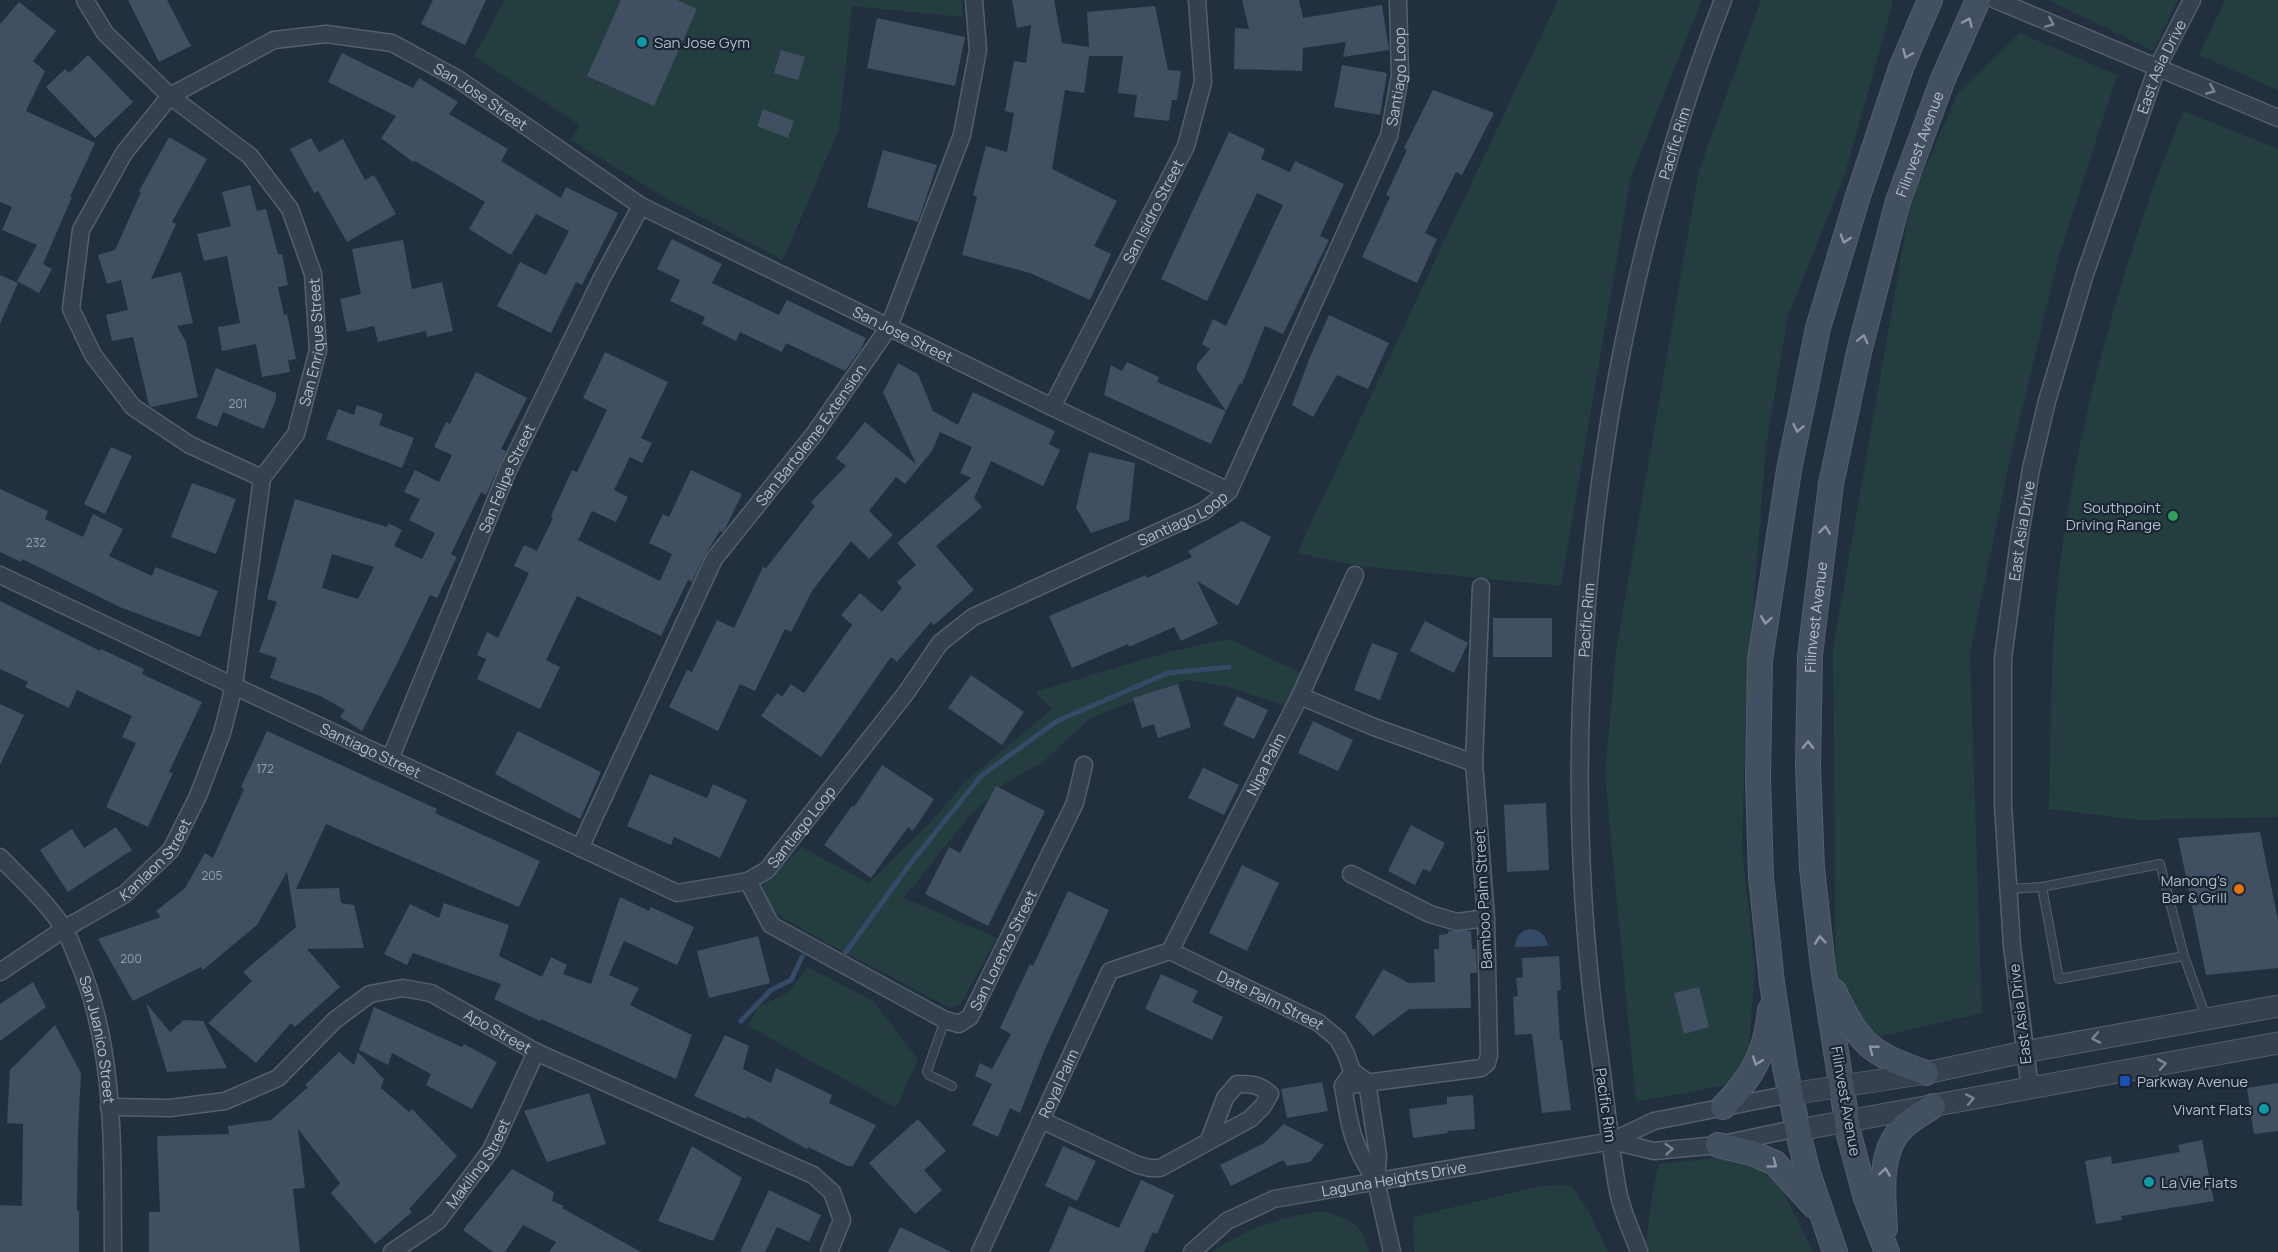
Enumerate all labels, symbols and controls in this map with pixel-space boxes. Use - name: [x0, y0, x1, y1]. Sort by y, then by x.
- street label: East Asia Drive: [2131, 15, 2191, 117]
- one-way arrow: [2043, 16, 2054, 28]
- one-way arrow: [1961, 18, 1973, 29]
- street label: Santiago Loop: [1381, 27, 1411, 128]
- place label: San Jose Gym: [654, 32, 750, 53]
- marker: San Jose Gym: [635, 35, 649, 49]
- one-way arrow: [1902, 48, 1914, 59]
- street label: San Jose Street: [430, 57, 532, 135]
- one-way arrow: [2205, 83, 2216, 95]
- street label: Filinvest Avenue: [1890, 88, 1948, 200]
- street label: Pacific Rim: [1653, 104, 1695, 182]
- street label: San Isidro Street: [1117, 156, 1188, 267]
- one-way arrow: [1840, 233, 1852, 244]
- street label: San Enrique Street: [293, 277, 329, 408]
- street label: San Jose Street: [849, 301, 957, 368]
- one-way arrow: [1855, 334, 1868, 344]
- street label: San Bartoleme Extension: [750, 360, 871, 510]
- house number: 201: [229, 395, 247, 412]
- street label: San Felipe Street: [473, 420, 540, 536]
- one-way arrow: [1792, 422, 1805, 432]
- street label: East Asia Drive: [2003, 479, 2039, 582]
- street label: Santiago Loop: [1134, 486, 1232, 551]
- place label: Southpoint Driving Range: [2066, 497, 2161, 535]
- marker: Southpoint Driving Range: [2166, 509, 2180, 523]
- one-way arrow: [1818, 526, 1831, 535]
- house number: 232: [26, 534, 46, 551]
- street label: Filinvest Avenue: [1799, 560, 1832, 673]
- street label: Pacific Rim: [1573, 582, 1599, 658]
- one-way arrow: [1761, 615, 1773, 625]
- street label: Santiago Street: [317, 717, 425, 783]
- street label: Nipa Palm: [1241, 729, 1290, 799]
- one-way arrow: [1802, 741, 1815, 750]
- house number: 172: [256, 760, 274, 777]
- street label: Santiago Loop: [762, 781, 840, 872]
- street label: Kanlaon Street: [116, 815, 196, 906]
- street label: Bamboo Palm Street: [1469, 828, 1497, 970]
- house number: 205: [201, 867, 223, 884]
- place label: Manong's Bar & Grill: [2161, 870, 2227, 908]
- marker: Manong's Bar & Grill: [2232, 882, 2246, 896]
- street label: San Lorenzo Street: [964, 886, 1041, 1014]
- one-way arrow: [1814, 935, 1827, 944]
- house number: 200: [120, 950, 142, 967]
- street label: East Asia Drive: [2003, 962, 2037, 1065]
- street label: Date Palm Street: [1214, 965, 1329, 1034]
- street label: San Juanico Street: [74, 973, 120, 1104]
- street label: Apo Street: [460, 1003, 536, 1058]
- one-way arrow: [2092, 1031, 2102, 1044]
- street label: Filinvest Avenue: [1826, 1044, 1866, 1158]
- street label: Royal Palm: [1033, 1045, 1083, 1121]
- one-way arrow: [1869, 1046, 1880, 1057]
- one-way arrow: [1752, 1055, 1764, 1066]
- one-way arrow: [2157, 1058, 2167, 1071]
- street label: Pacific Rim: [1590, 1067, 1622, 1143]
- place label: Parkway Avenue: [2137, 1071, 2248, 1092]
- marker: Parkway Avenue: [2118, 1074, 2132, 1088]
- one-way arrow: [1965, 1093, 1975, 1106]
- place label: Vivant Flats: [2173, 1099, 2252, 1120]
- marker: Vivant Flats: [2257, 1102, 2271, 1116]
- street label: Makiling Street: [441, 1115, 515, 1212]
- one-way arrow: [1664, 1143, 1673, 1156]
- street label: Laguna Heights Drive: [1320, 1156, 1468, 1201]
- one-way arrow: [1766, 1157, 1777, 1168]
- one-way arrow: [1878, 1167, 1891, 1176]
- place label: La Vie Flats: [2161, 1172, 2237, 1193]
- marker: La Vie Flats: [2142, 1175, 2156, 1189]

